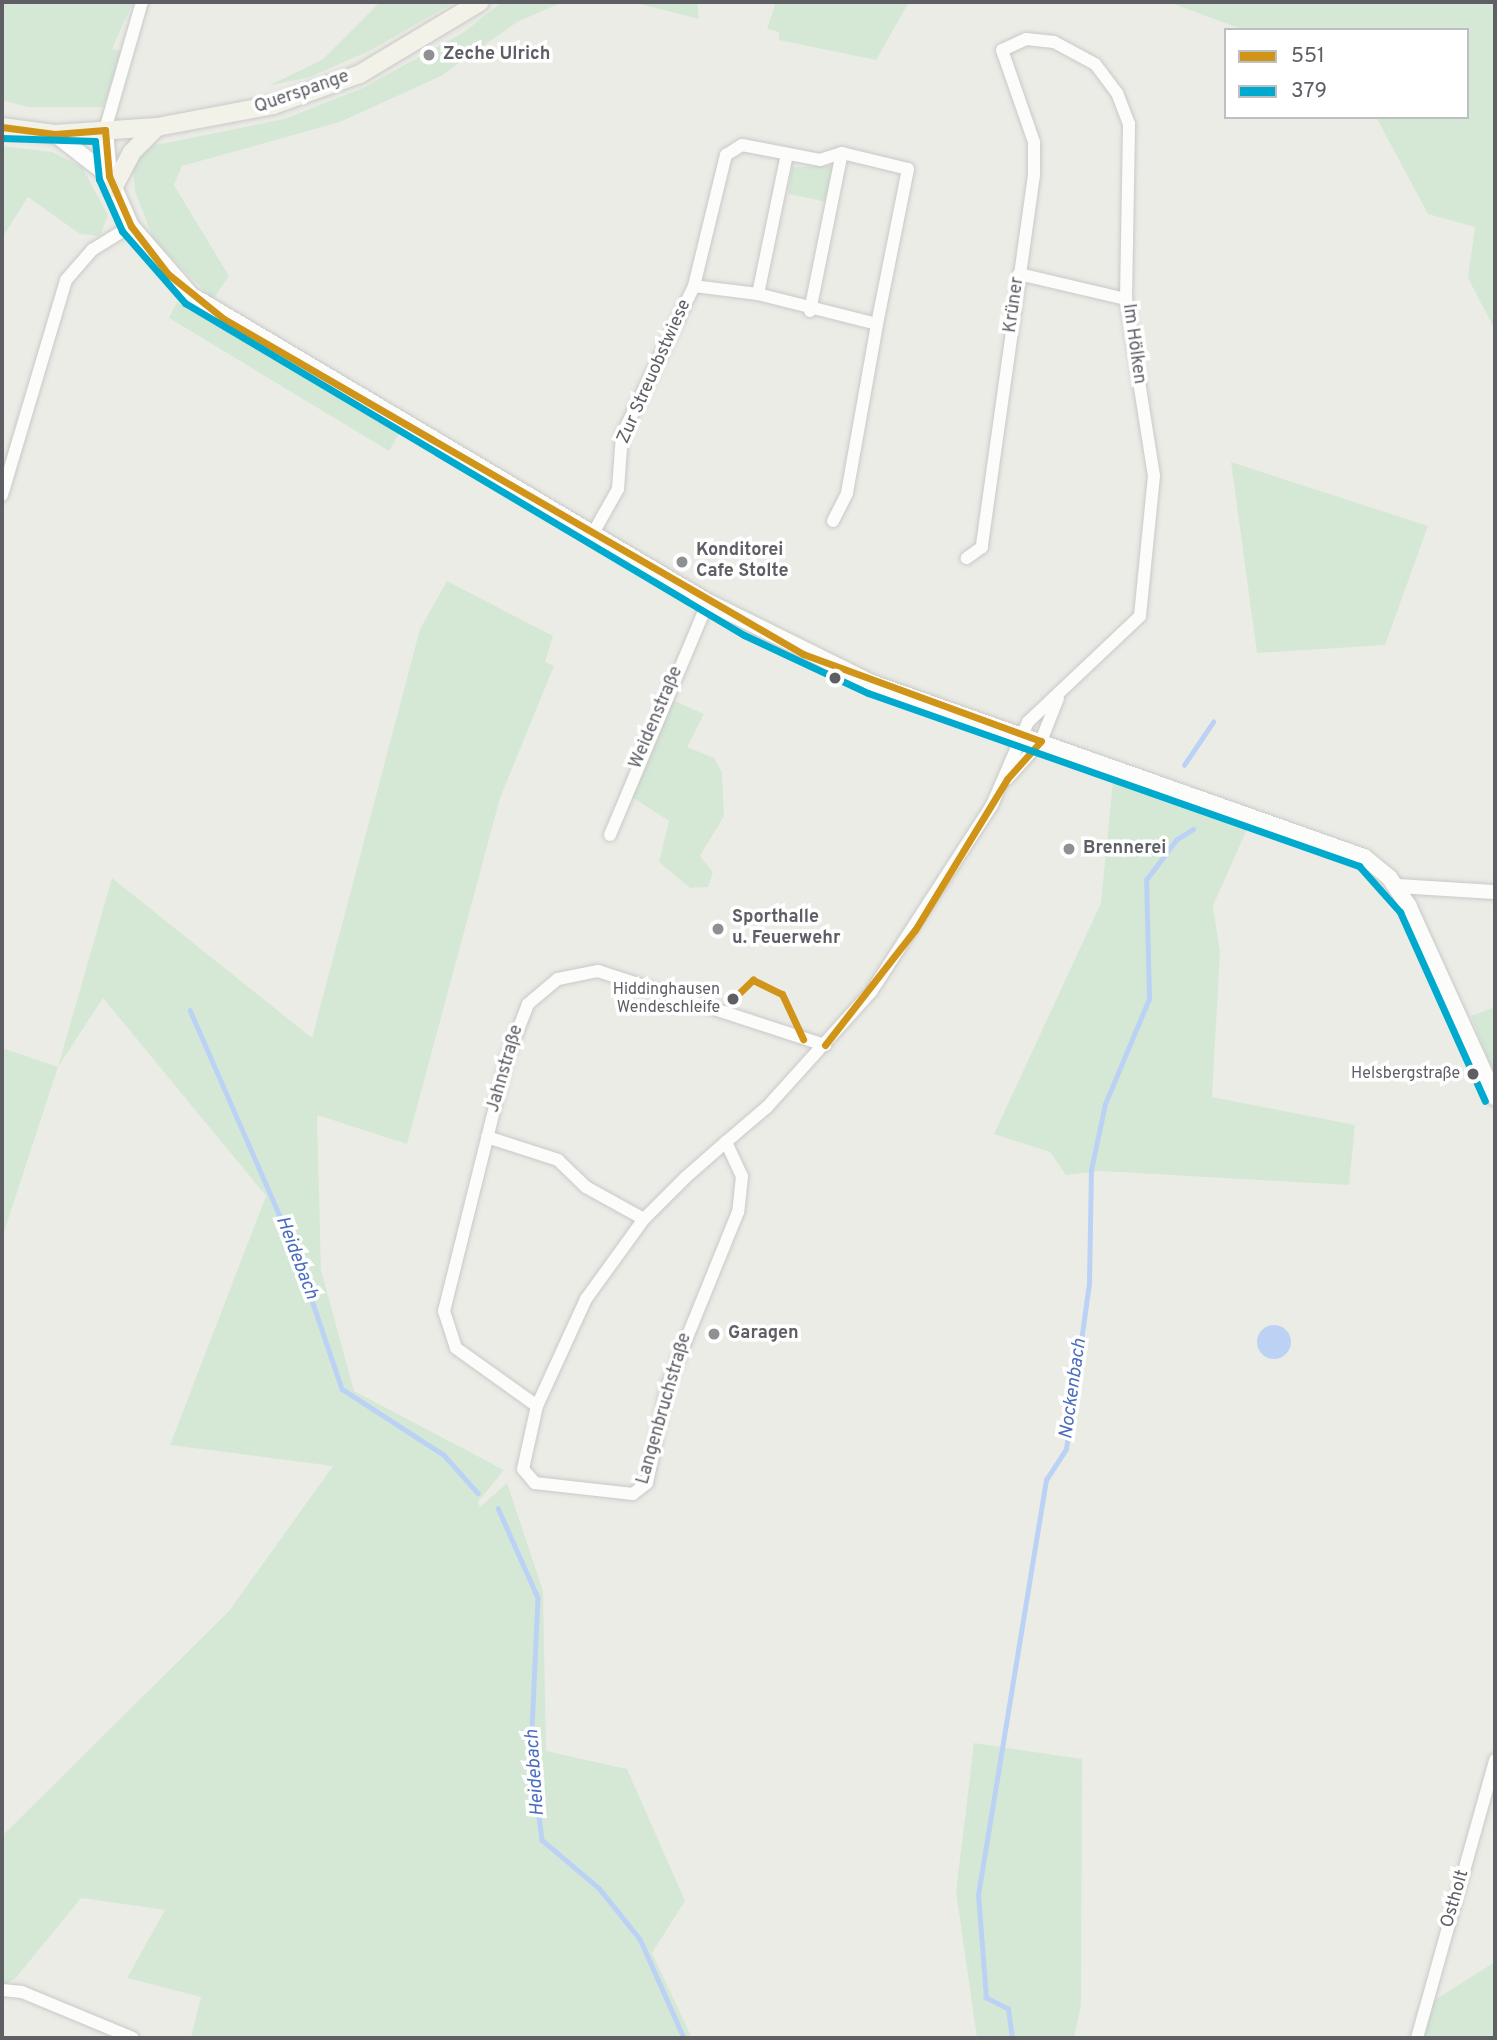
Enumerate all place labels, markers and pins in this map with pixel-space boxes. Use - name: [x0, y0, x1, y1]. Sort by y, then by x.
- place label: Zeche Ulrich: [443, 44, 550, 66]
- marker: Zeche Ulrich: [421, 47, 437, 63]
- place label: Konditorei Cafe Stolte: [696, 541, 788, 584]
- marker: Konditorei Cafe Stolte: [674, 554, 690, 570]
- unlabelled marker: [828, 671, 842, 685]
- place label: Brennerei: [1083, 838, 1166, 860]
- marker: Brennerei: [1061, 841, 1077, 857]
- place label: Sporthalle u. Feuerwehr: [732, 908, 840, 950]
- marker: Sporthalle u. Feuerwehr: [710, 921, 726, 937]
- place label: Hiddinghausen Wendeschleife: [613, 980, 720, 1018]
- marker: Hiddinghausen Wendeschleife: [726, 992, 740, 1006]
- place label: Helsbergstraße: [1351, 1064, 1460, 1084]
- marker: Helsbergstraße: [1466, 1067, 1480, 1081]
- place label: Garagen: [728, 1323, 799, 1345]
- marker: Garagen: [706, 1326, 722, 1342]

